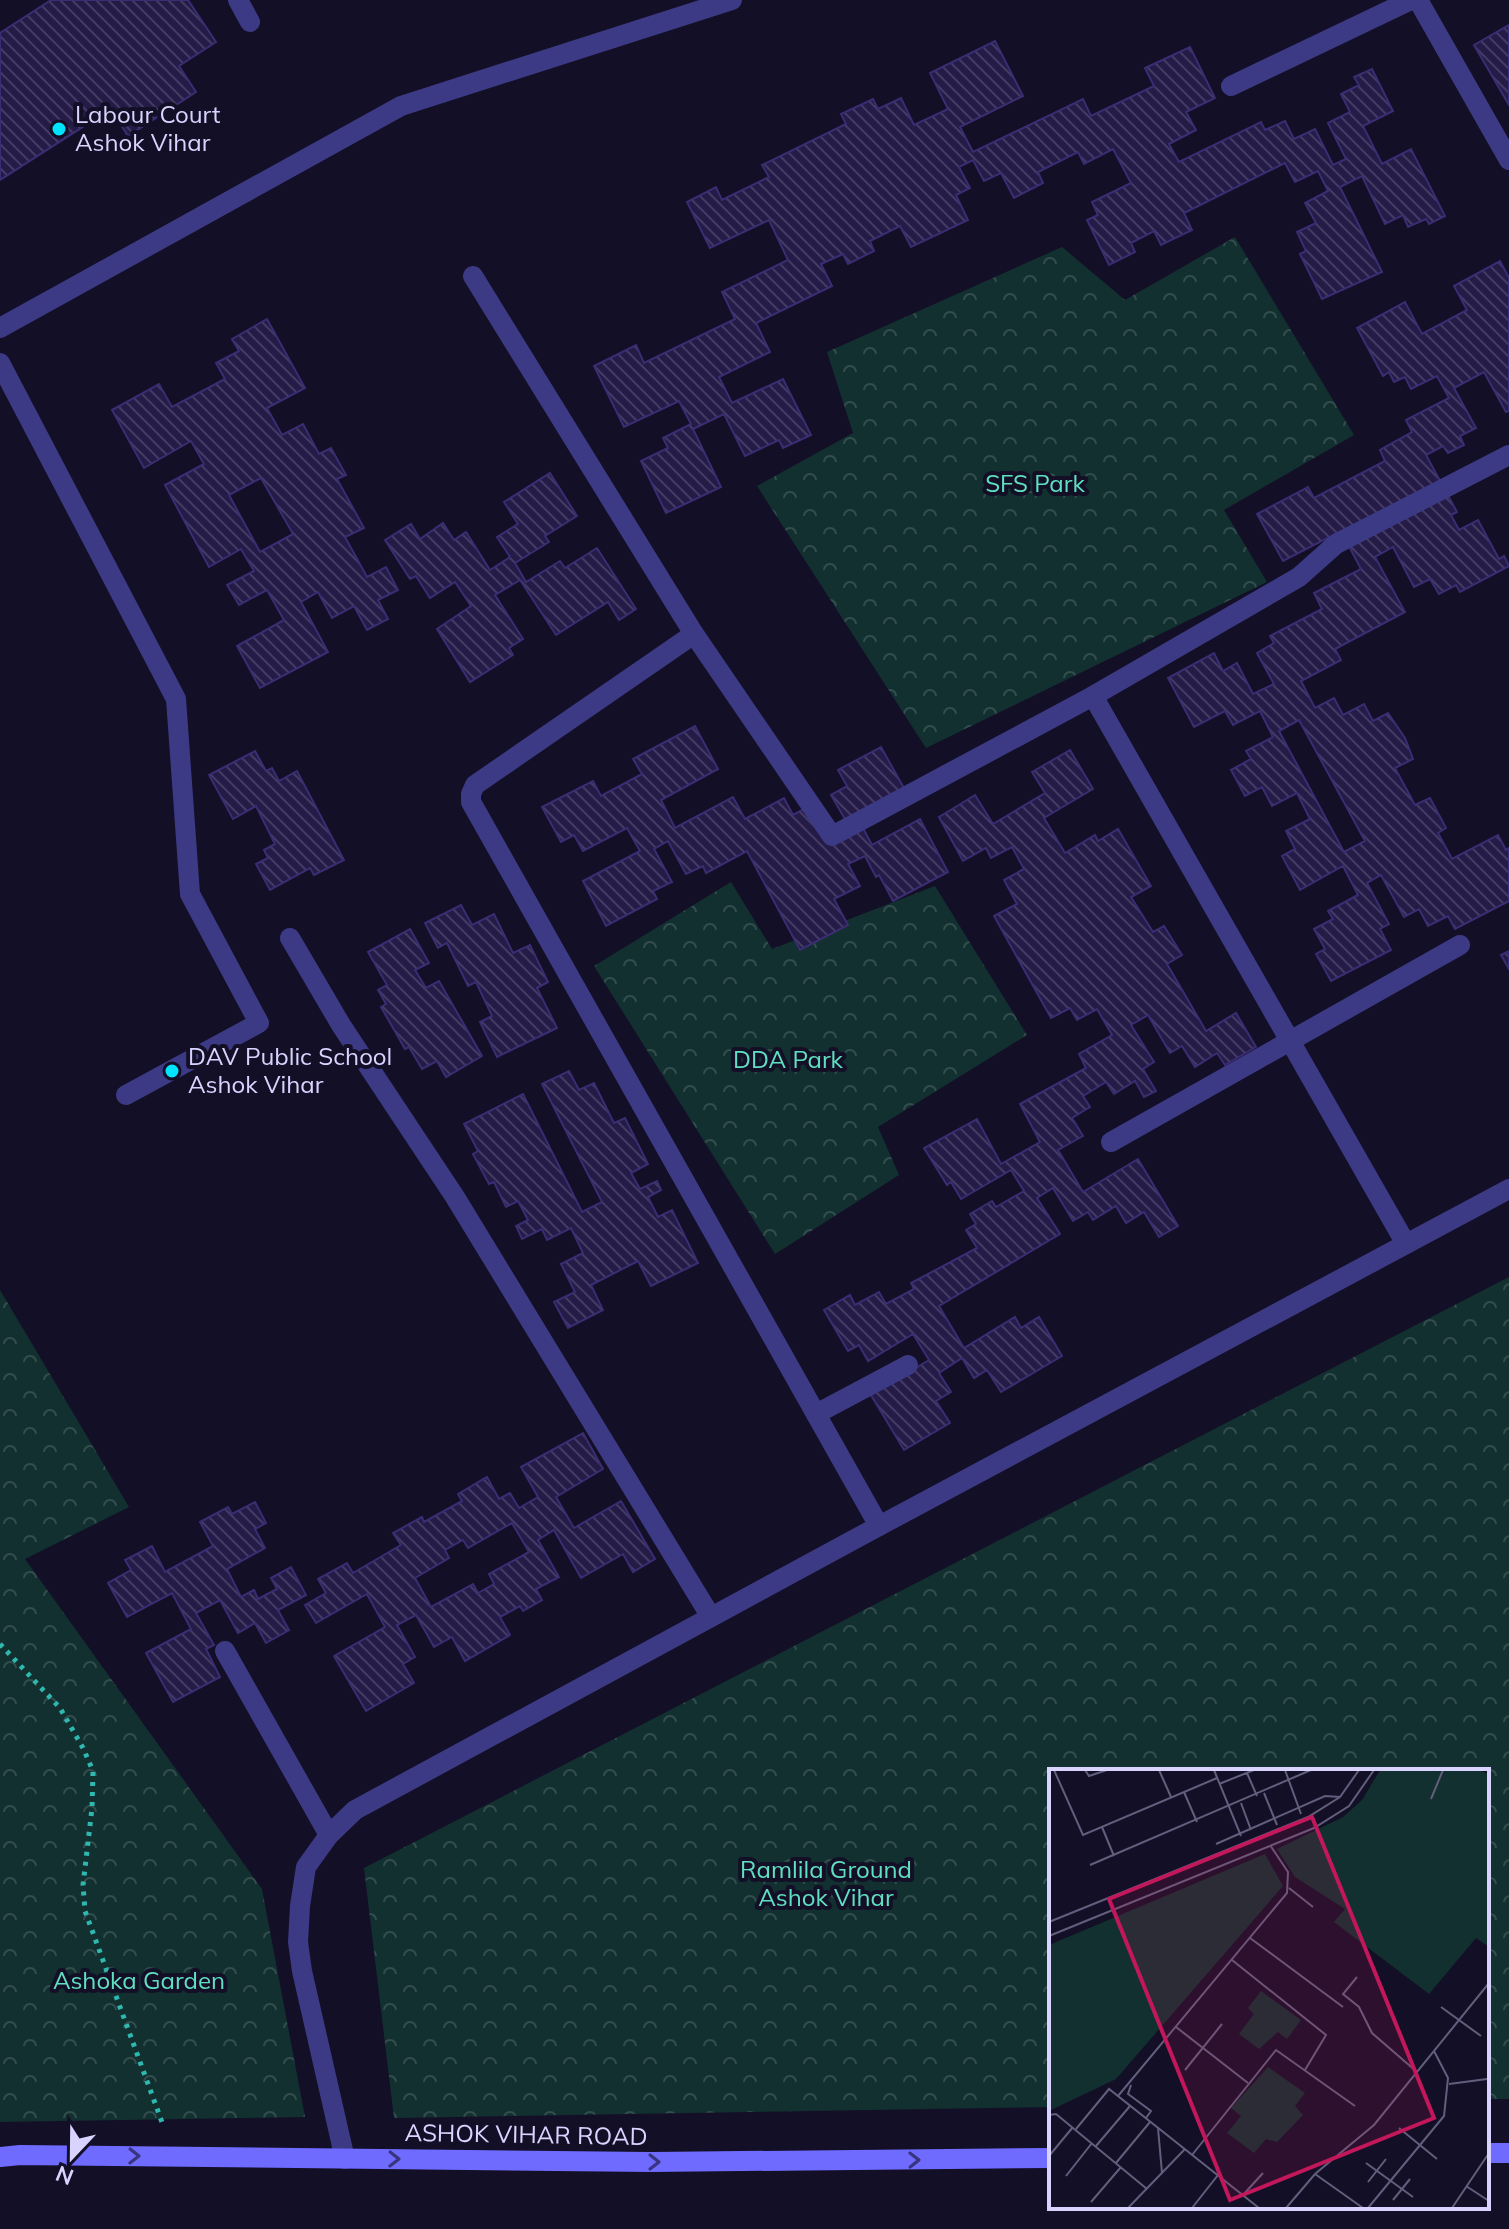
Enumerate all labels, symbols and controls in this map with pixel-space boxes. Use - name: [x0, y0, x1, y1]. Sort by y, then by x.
- place label: Labour Court Ashok Vihar: [75, 99, 220, 157]
- marker: Labour Court Ashok Vihar: [50, 120, 68, 138]
- park label: SFS Park: [985, 468, 1085, 498]
- place label: DAV Public School Ashok Vihar: [188, 1041, 392, 1099]
- park label: DDA Park: [733, 1044, 844, 1074]
- marker: DAV Public School Ashok Vihar: [163, 1062, 181, 1080]
- inset map: [1049, 1769, 1489, 2209]
- park label: Ramlila Ground Ashok Vihar: [740, 1854, 912, 1912]
- park label: Ashoka Garden: [53, 1965, 225, 1995]
- north arrow: [32, 2117, 112, 2197]
- street label: ASHOK VIHAR ROAD: [404, 2117, 648, 2151]
- one-way arrow: [128, 2147, 141, 2165]
- one-way arrow: [388, 2150, 401, 2168]
- one-way arrow: [908, 2151, 921, 2168]
- one-way arrow: [648, 2153, 661, 2171]
- text: N: [52, 2159, 77, 2192]

